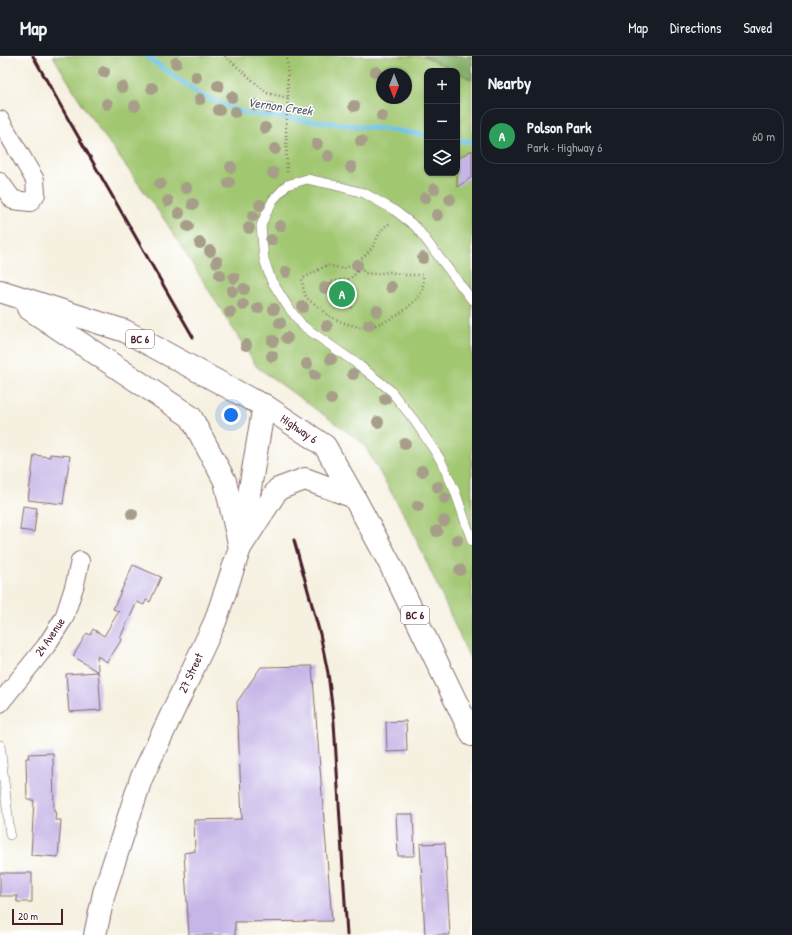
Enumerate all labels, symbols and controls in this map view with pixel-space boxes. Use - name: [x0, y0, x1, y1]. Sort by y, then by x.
- text: Map: [20, 15, 47, 41]
- text: Map: [628, 18, 648, 37]
- text: Directions: [670, 18, 721, 37]
- text: Saved: [743, 18, 772, 37]
- north arrow: [376, 68, 412, 104]
- map controls: [424, 68, 460, 176]
- button: +: [424, 68, 460, 104]
- text: Nearby: [488, 71, 531, 94]
- water label: Vernon Creek: [246, 93, 315, 120]
- button: −: [424, 104, 460, 140]
- text: Polson Park: [527, 117, 591, 138]
- text: A: [499, 127, 505, 145]
- text: 60 m: [752, 127, 775, 145]
- text: Park · Highway 6: [527, 138, 602, 156]
- button: layers: [424, 140, 460, 176]
- pin: A: [329, 279, 355, 309]
- road number: BC 6: [126, 330, 154, 348]
- your location: [221, 405, 241, 425]
- street label: Highway 6: [277, 410, 321, 447]
- road number: BC 6: [401, 606, 429, 624]
- street label: 24 Avenue: [30, 614, 69, 659]
- street label: 27 Street: [174, 649, 208, 696]
- scale bar: [12, 907, 63, 926]
- text: 20 m: [18, 909, 38, 923]

